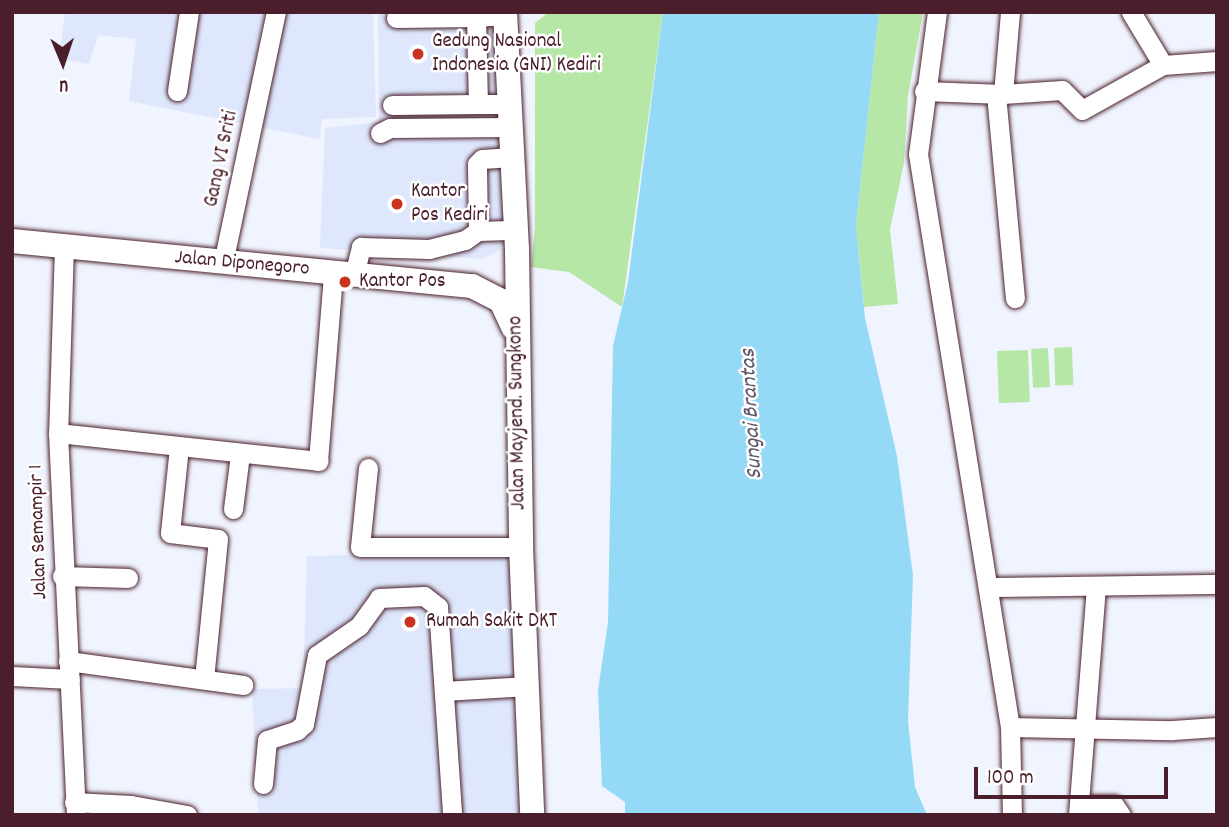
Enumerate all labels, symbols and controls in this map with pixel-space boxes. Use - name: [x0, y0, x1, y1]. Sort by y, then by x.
- north arrow: [28, 28, 98, 98]
- place label: Gedung Nasional Indonesia (GNI) Kediri: [432, 29, 601, 79]
- marker: Gedung Nasional Indonesia (GNI) Kediri: [410, 46, 426, 62]
- text: U: [59, 71, 69, 98]
- street label: Gang VI Sriti: [199, 108, 245, 210]
- place label: Kantor Pos Kediri: [411, 179, 488, 229]
- marker: Kantor Pos Kediri: [389, 196, 405, 212]
- street label: Jalan Diponegoro: [174, 246, 310, 282]
- place label: Kantor Pos: [359, 269, 446, 295]
- marker: Kantor Pos: [337, 274, 353, 290]
- street label: Jalan Mayjend. Sungkono: [504, 316, 532, 510]
- water label: Sungai Brantas: [736, 348, 770, 480]
- street label: Jalan Semampir 1: [24, 464, 54, 600]
- place label: Rumah Sakit DKT: [426, 609, 557, 635]
- marker: Rumah Sakit DKT: [400, 612, 420, 632]
- scale bar: [977, 754, 1171, 798]
- text: 100 m: [987, 764, 1034, 794]

